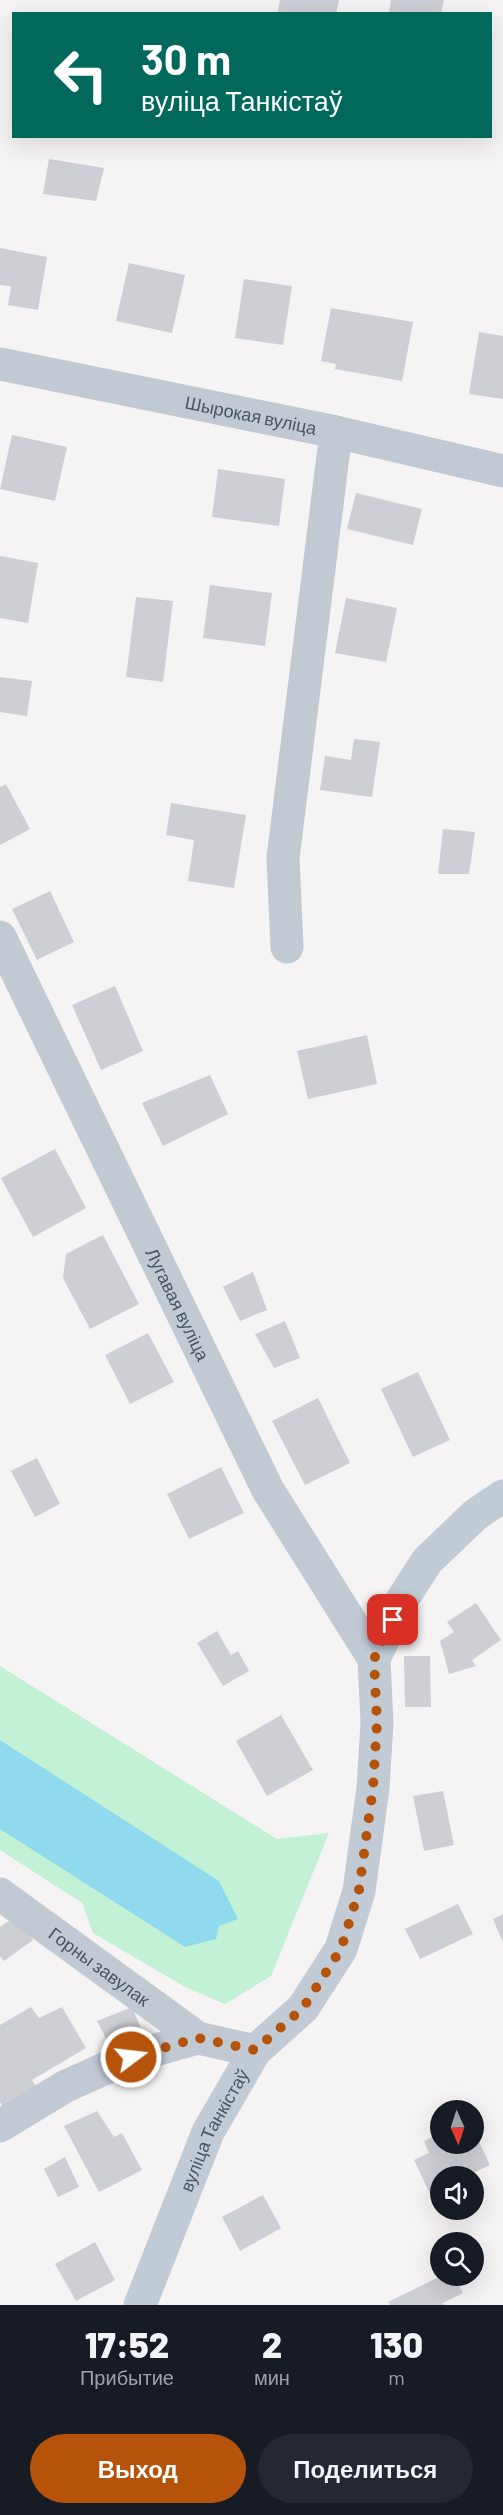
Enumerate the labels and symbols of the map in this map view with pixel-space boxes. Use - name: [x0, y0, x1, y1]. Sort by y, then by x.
- street label: Шырокая вуліца: [183, 391, 320, 439]
- street label: Лугавая вуліца: [141, 1244, 215, 1365]
- pin: [367, 1594, 418, 1645]
- street label: Горны завулак: [45, 1922, 154, 2010]
- position arrow: [99, 2025, 163, 2089]
- street label: вуліца Танкістаў: [175, 2065, 253, 2195]
- north arrow: [430, 2100, 484, 2154]

